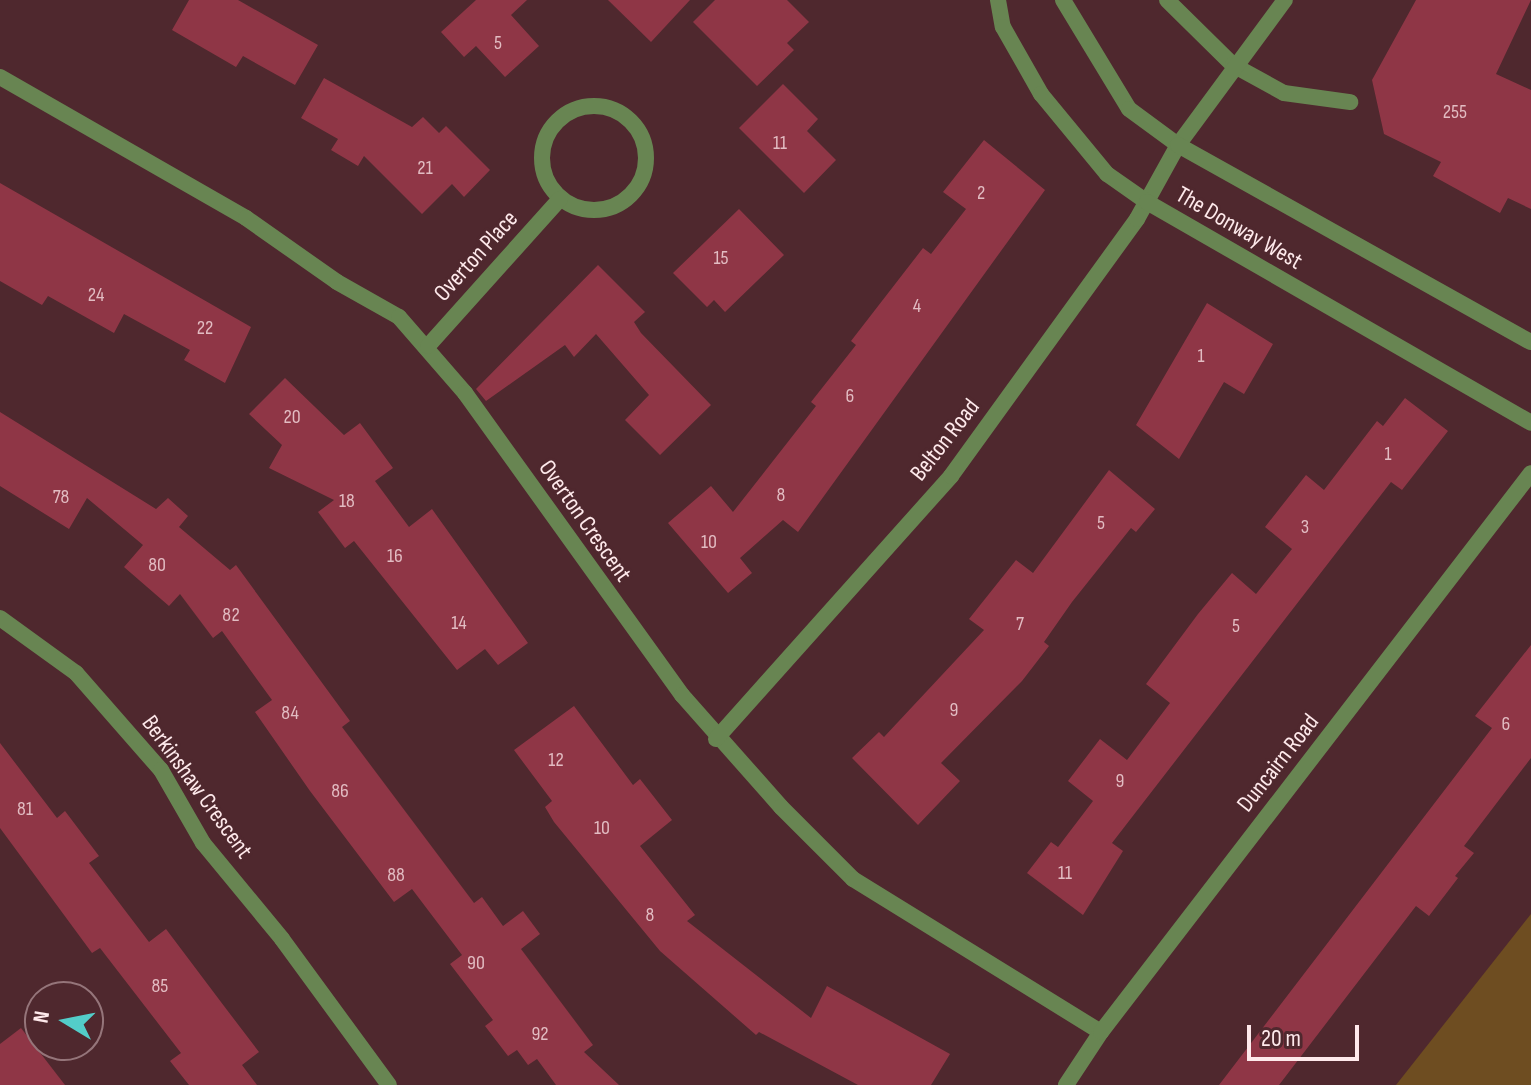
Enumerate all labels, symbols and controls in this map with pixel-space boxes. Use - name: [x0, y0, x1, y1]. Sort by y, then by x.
- house number: 5: [494, 31, 502, 55]
- house number: 255: [1443, 100, 1467, 124]
- house number: 11: [773, 131, 787, 155]
- house number: 21: [417, 156, 433, 180]
- street label: The Donway West: [1171, 180, 1307, 276]
- house number: 2: [977, 181, 985, 205]
- street label: Overton Place: [428, 205, 524, 307]
- house number: 15: [713, 246, 729, 270]
- house number: 24: [88, 283, 104, 307]
- house number: 4: [913, 294, 921, 318]
- house number: 22: [197, 316, 213, 340]
- house number: 1: [1198, 344, 1204, 368]
- house number: 6: [846, 384, 854, 408]
- street label: Belton Road: [904, 393, 986, 487]
- house number: 20: [283, 405, 301, 429]
- house number: 1: [1385, 442, 1391, 466]
- street label: Overton Crescent: [532, 455, 638, 587]
- house number: 8: [777, 483, 785, 507]
- house number: 78: [53, 485, 69, 509]
- house number: 18: [339, 489, 355, 513]
- house number: 5: [1097, 511, 1105, 535]
- house number: 3: [1301, 515, 1309, 539]
- house number: 10: [701, 530, 717, 554]
- house number: 16: [387, 544, 403, 568]
- house number: 80: [148, 553, 166, 577]
- house number: 82: [222, 603, 240, 627]
- house number: 14: [451, 611, 467, 635]
- house number: 7: [1016, 612, 1024, 636]
- house number: 5: [1232, 614, 1240, 638]
- house number: 9: [950, 698, 958, 722]
- house number: 84: [281, 701, 299, 725]
- street label: Duncairn Road: [1231, 708, 1325, 818]
- street label: Berkinshaw Crescent: [135, 710, 259, 864]
- house number: 6: [1502, 712, 1510, 736]
- house number: 12: [548, 748, 564, 772]
- house number: 9: [1116, 769, 1124, 793]
- house number: 86: [331, 779, 349, 803]
- house number: 81: [17, 797, 33, 821]
- house number: 10: [594, 816, 610, 840]
- house number: 11: [1058, 861, 1072, 885]
- house number: 88: [387, 863, 405, 887]
- house number: 8: [646, 903, 654, 927]
- house number: 90: [467, 951, 485, 975]
- house number: 85: [152, 974, 168, 998]
- north arrow: [24, 981, 104, 1061]
- text: N: [28, 1009, 56, 1025]
- scale bar: [1251, 1009, 1363, 1059]
- house number: 92: [531, 1022, 549, 1046]
- text: 20 m: [1261, 1024, 1301, 1053]

